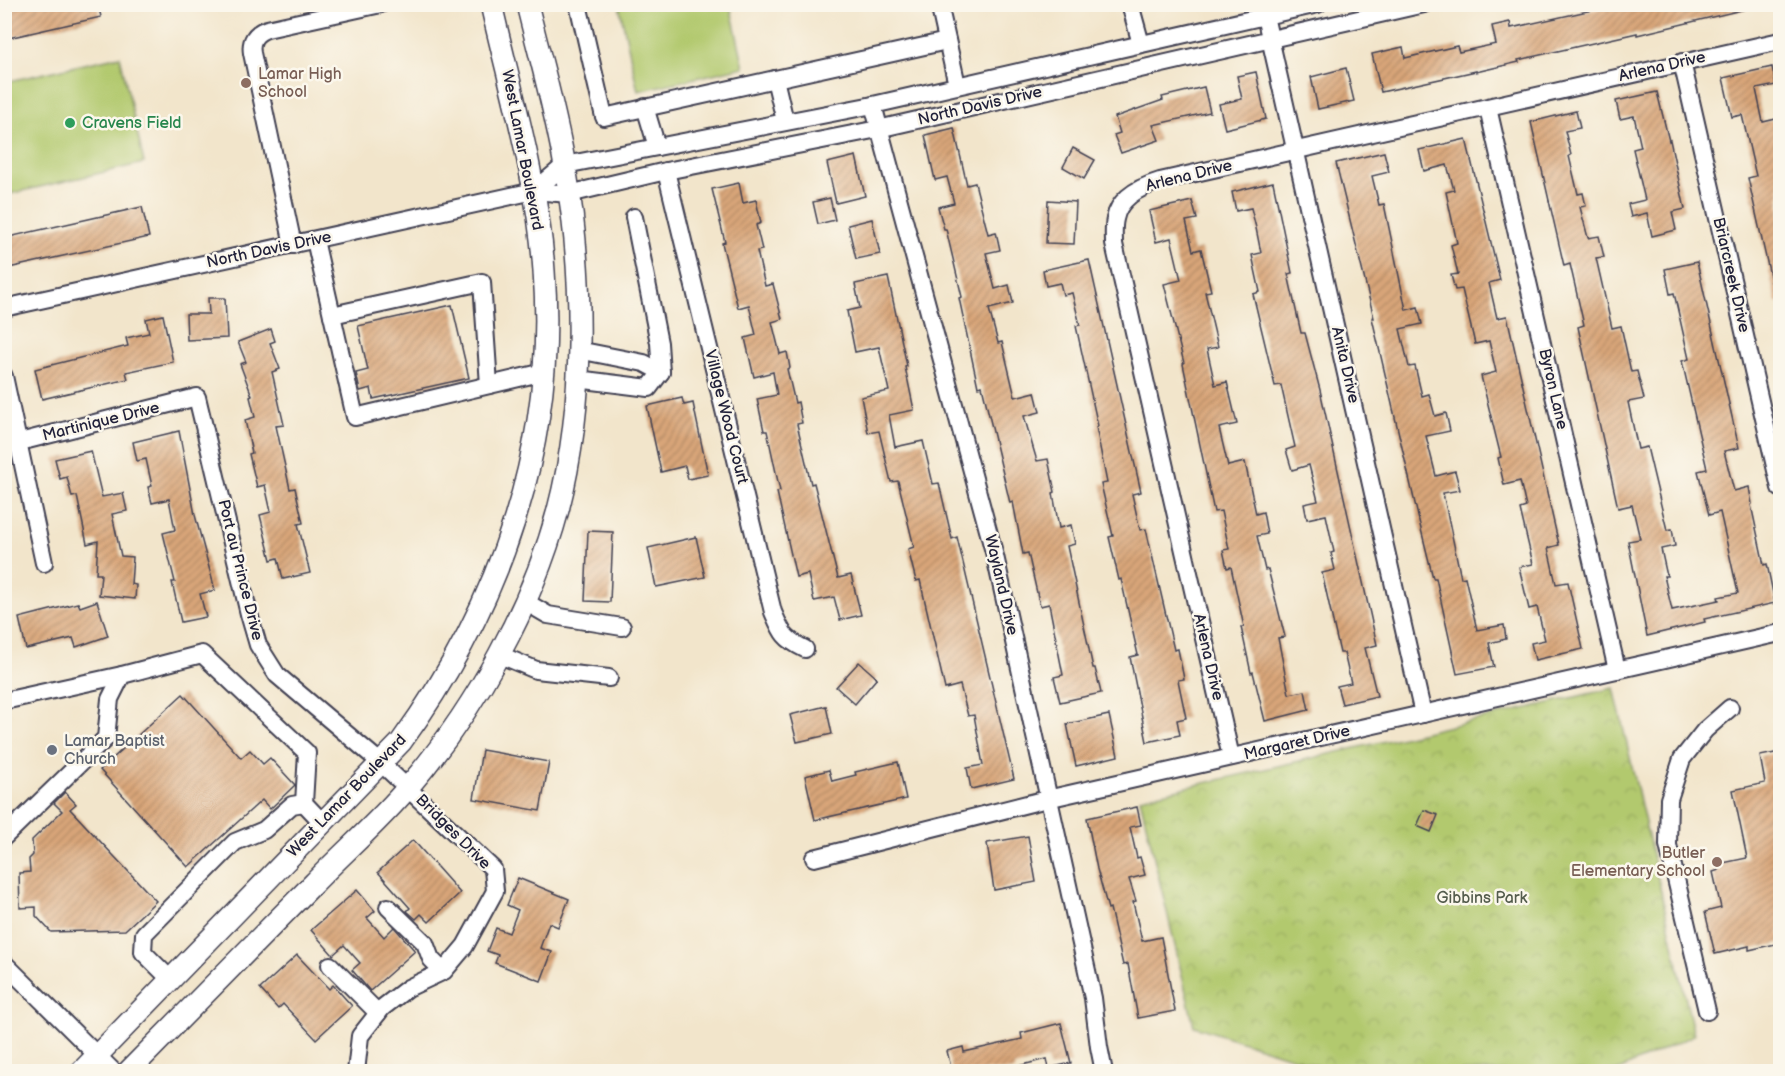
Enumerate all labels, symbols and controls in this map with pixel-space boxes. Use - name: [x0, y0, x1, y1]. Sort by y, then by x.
- street label: Arlena Drive: [1617, 48, 1708, 86]
- place label: Lamar High School: [258, 65, 342, 102]
- street label: West Lamar Boulevard: [497, 68, 547, 232]
- marker: Lamar High School: [239, 76, 253, 90]
- street label: North Davis Drive: [916, 82, 1044, 130]
- place label: Cravens Field: [82, 114, 182, 133]
- marker: Cravens Field: [63, 116, 77, 130]
- street label: Arlena Drive: [1144, 156, 1235, 196]
- street label: Briarcreek Drive: [1709, 216, 1754, 335]
- street label: North Davis Drive: [205, 227, 334, 272]
- street label: Anita Drive: [1327, 325, 1363, 406]
- street label: Byron Lane: [1534, 347, 1572, 432]
- street label: Village Wood Court: [700, 348, 752, 486]
- street label: Martinique Drive: [41, 398, 162, 446]
- street label: Port au Prince Drive: [213, 498, 267, 643]
- street label: Wayland Drive: [980, 533, 1022, 638]
- street label: Arlena Drive: [1189, 612, 1227, 703]
- street label: Margaret Drive: [1242, 721, 1352, 764]
- street label: West Lamar Boulevard: [283, 731, 411, 861]
- place label: Lamar Baptist Church: [64, 732, 165, 769]
- marker: Lamar Baptist Church: [45, 743, 59, 757]
- street label: Bridges Drive: [412, 791, 495, 874]
- place label: Butler Elementary School: [1571, 844, 1705, 881]
- marker: Butler Elementary School: [1710, 855, 1724, 869]
- park label: Gibbins Park: [1437, 889, 1528, 908]

